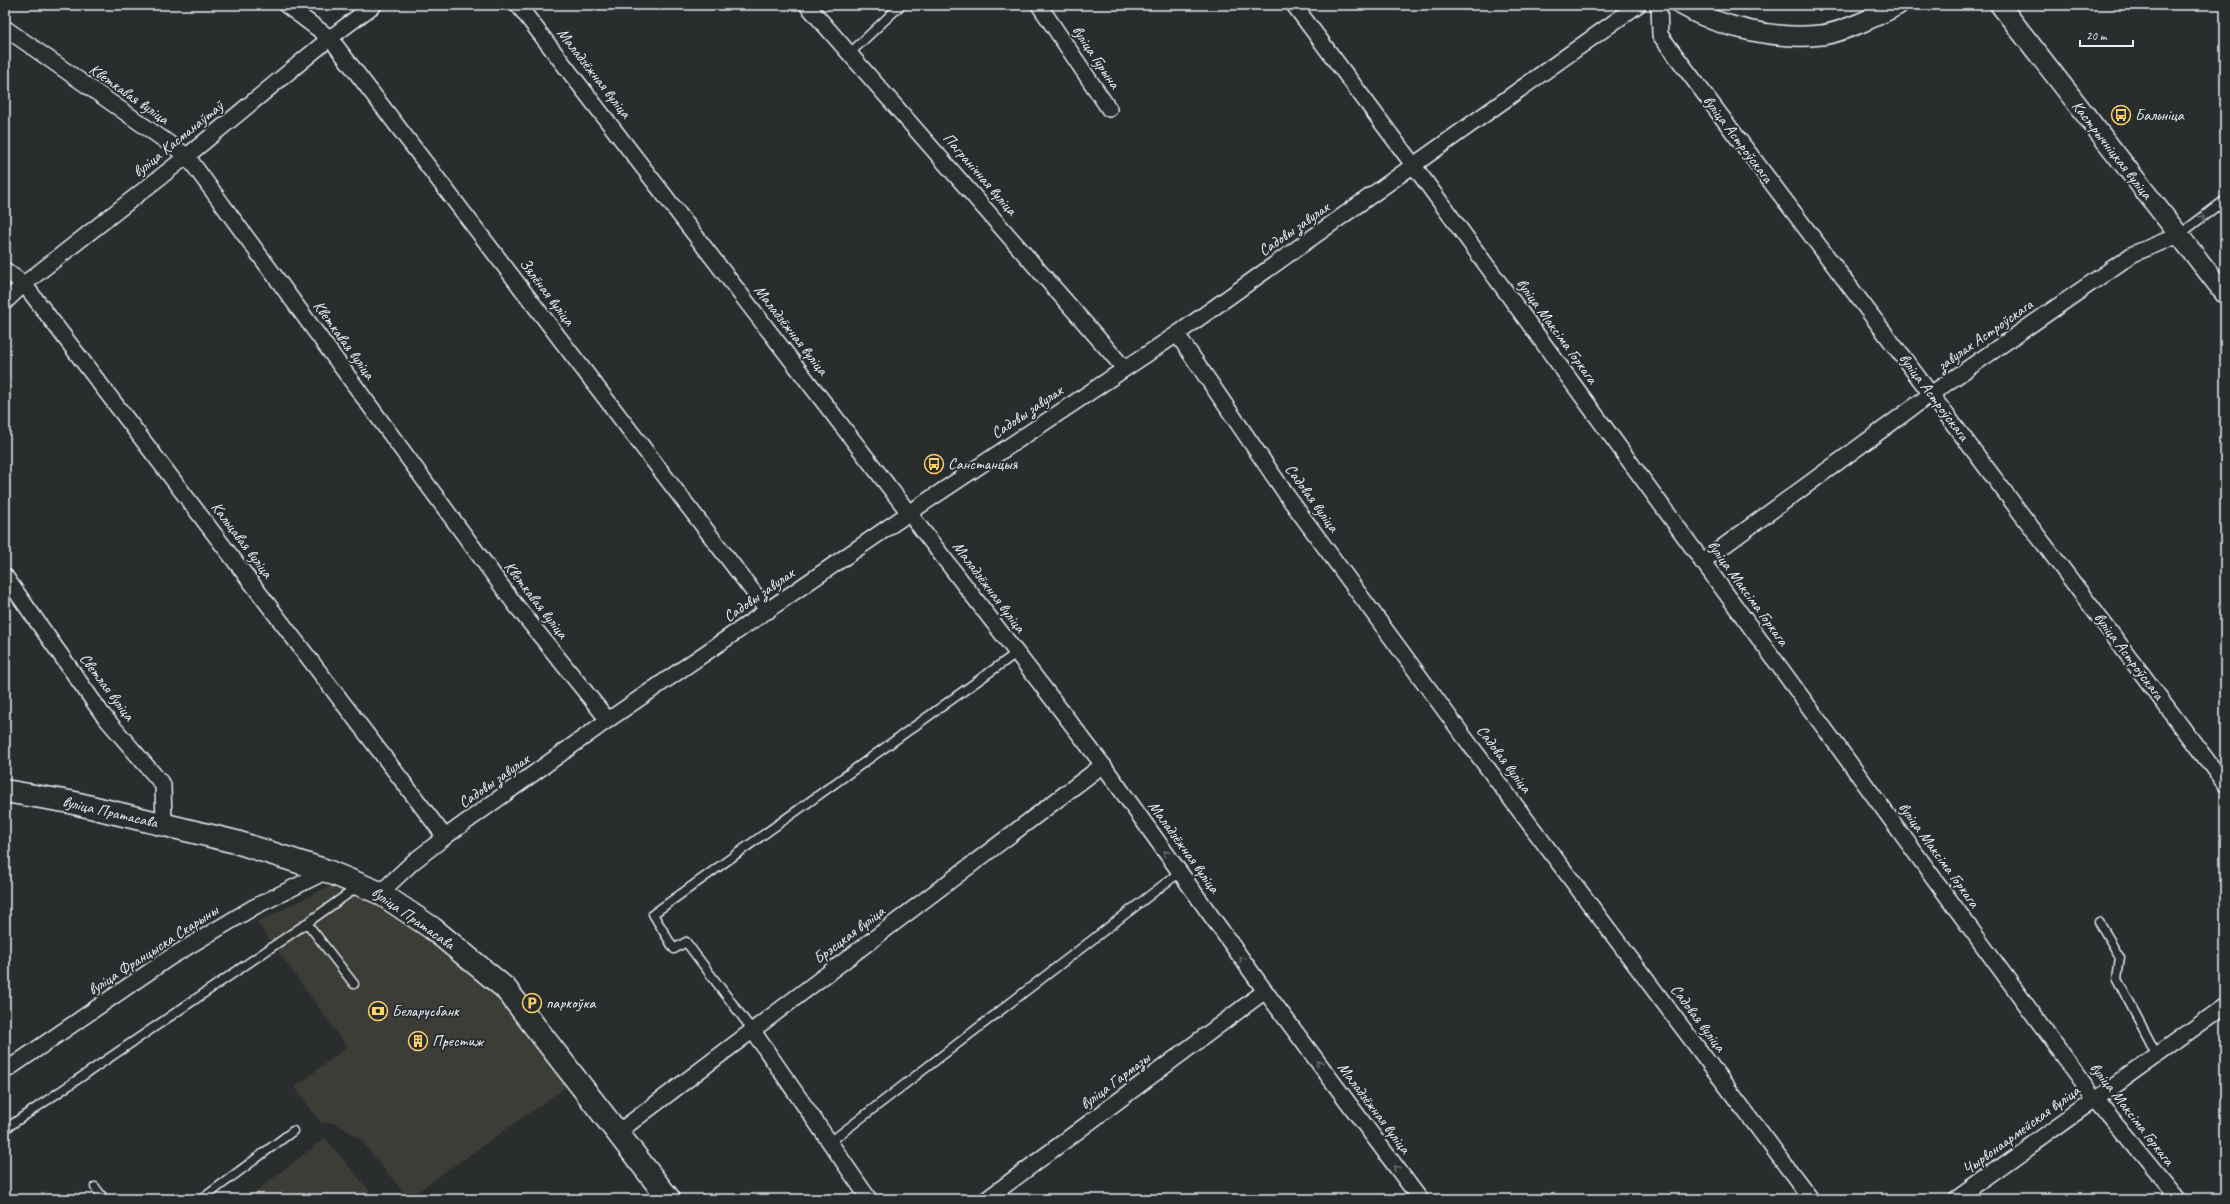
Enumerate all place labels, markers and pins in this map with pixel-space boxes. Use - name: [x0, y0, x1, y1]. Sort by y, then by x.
- bus stop icon: Бальніца: [2110, 104, 2132, 126]
- place label: Бальніца: [2135, 105, 2185, 125]
- bus stop icon: Санстанцыя: [923, 453, 945, 475]
- place label: Санстанцыя: [948, 454, 1018, 474]
- parking icon: паркоўка: [521, 992, 543, 1014]
- place label: паркоўка: [546, 993, 596, 1013]
- bank icon: Беларусбанк: [367, 1000, 389, 1022]
- place label: Беларусбанк: [392, 1001, 460, 1021]
- building icon: Престиж: [407, 1030, 429, 1052]
- place label: Престиж: [432, 1031, 485, 1051]

